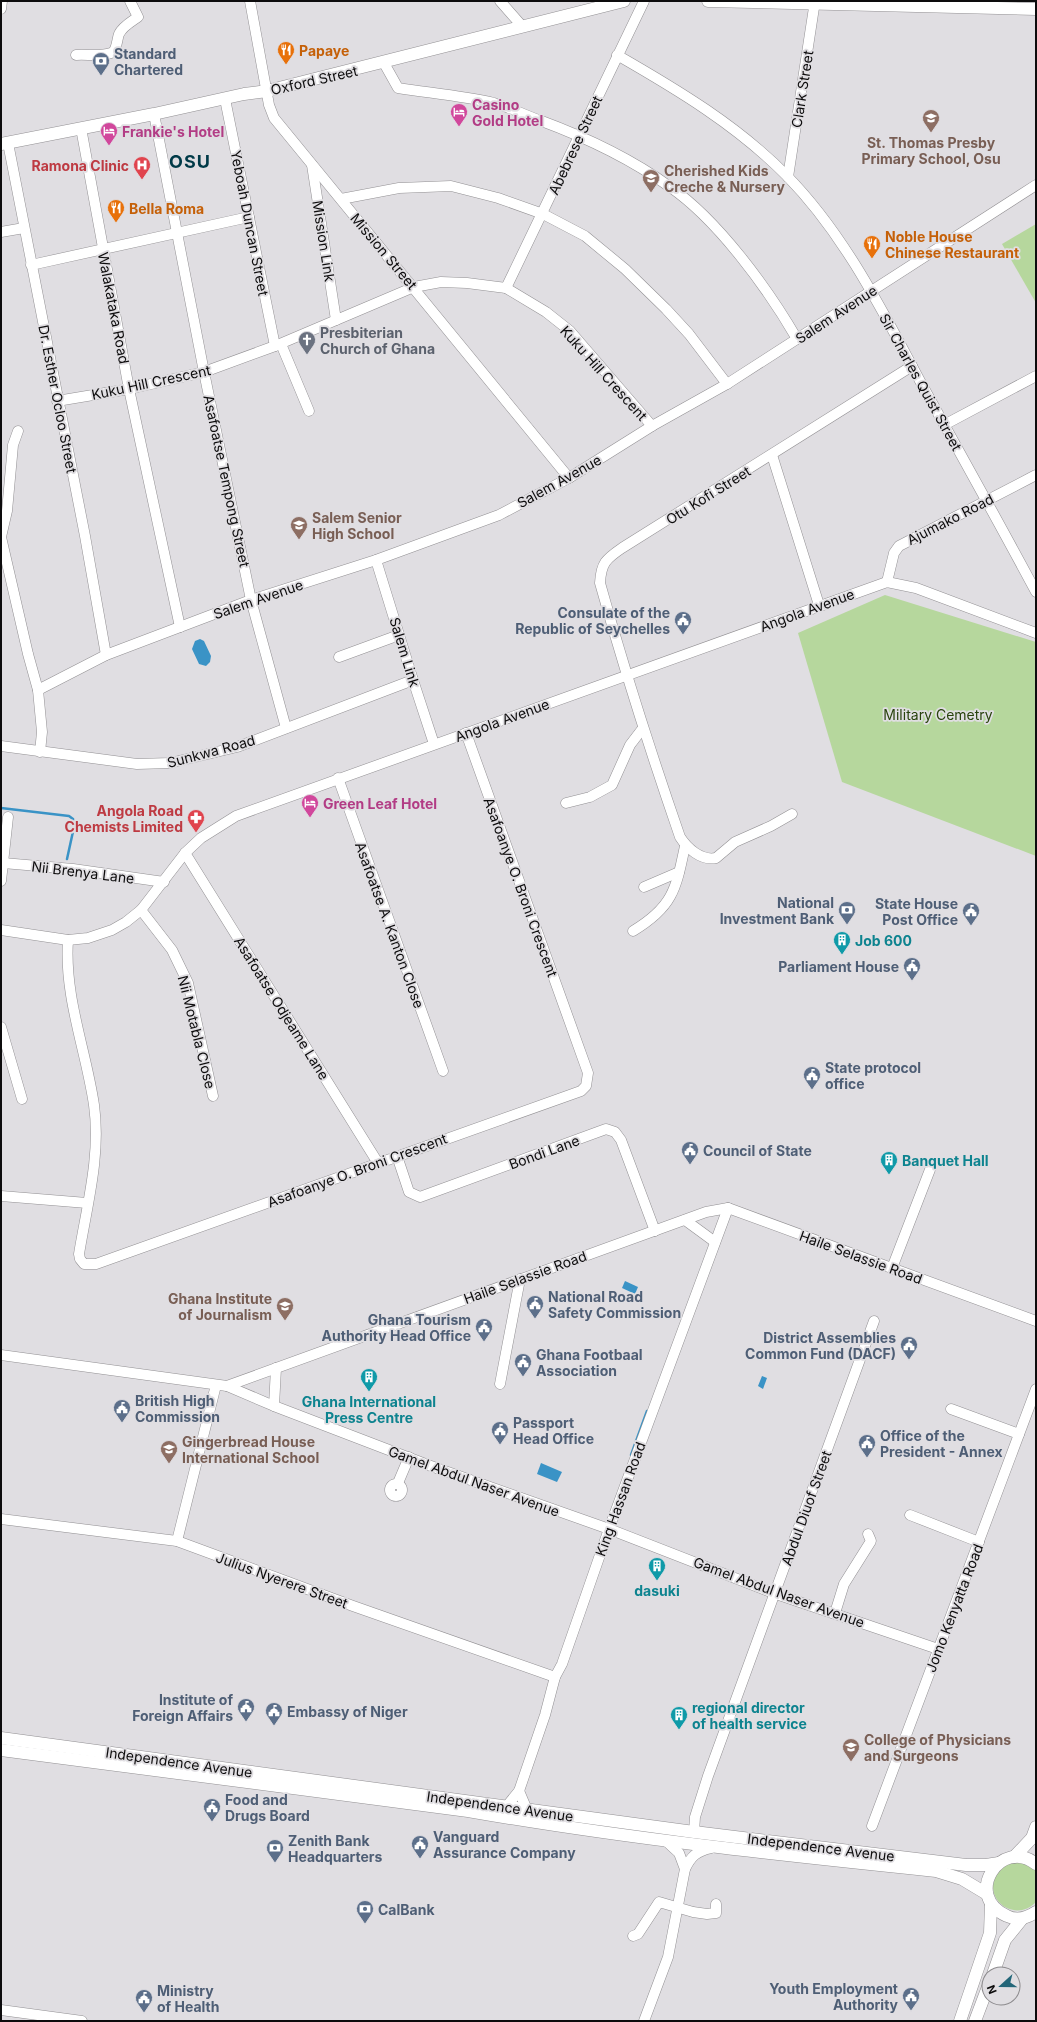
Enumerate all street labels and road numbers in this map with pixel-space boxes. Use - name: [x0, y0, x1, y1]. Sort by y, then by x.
- street label: Clark Street: [787, 49, 817, 129]
- street label: Oxford Street: [269, 62, 360, 98]
- street label: Abebrese Street: [545, 92, 606, 197]
- street label: Yeboah Duncan Street: [228, 149, 273, 298]
- street label: Mission Link: [309, 199, 339, 283]
- street label: Mission Street: [347, 209, 421, 293]
- street label: Walakataka Road: [95, 251, 133, 365]
- street label: Salem Avenue: [792, 281, 880, 347]
- street label: Sir Charles Quist Street: [876, 310, 966, 454]
- street label: Kuku Hill Crescent: [557, 322, 651, 424]
- street label: Dr. Esther Ocloo Street: [35, 323, 81, 475]
- street label: Kuku Hill Crescent: [90, 361, 213, 403]
- street label: Asafoatse Tempong Street: [200, 393, 254, 569]
- street label: Salem Avenue: [514, 451, 604, 511]
- street label: Otu Kofi Street: [662, 462, 754, 528]
- street label: Ajumako Road: [904, 490, 996, 548]
- street label: Salem Avenue: [211, 576, 305, 622]
- street label: Angola Avenue: [757, 585, 857, 635]
- street label: Salem Link: [386, 615, 424, 689]
- street label: Angola Avenue: [452, 695, 552, 745]
- street label: Sunkwa Road: [165, 731, 257, 771]
- street label: Asafoanye O. Broni Crescent: [481, 795, 562, 980]
- street label: Asafoatse A. Kanton Close: [352, 839, 428, 1011]
- street label: Nii Brenya Lane: [31, 857, 135, 887]
- street label: Asafoatse Odjeame Lane: [231, 933, 333, 1083]
- street label: Nii Motabla Close: [175, 974, 219, 1090]
- street label: Asafoanye O. Broni Crescent: [265, 1129, 450, 1210]
- street label: Bondi Lane: [506, 1131, 582, 1173]
- street label: Haile Selassie Road: [797, 1227, 925, 1287]
- street label: Haile Selassie Road: [461, 1247, 589, 1307]
- street label: King Hassan Road: [591, 1439, 649, 1559]
- street label: Gamel Abdul Naser Avenue: [386, 1442, 562, 1520]
- street label: Abdul Diuof Street: [777, 1448, 835, 1568]
- street label: Jomo Kenyatta Road: [922, 1541, 986, 1675]
- street label: Julius Nyerere Street: [214, 1548, 351, 1612]
- street label: Gamel Abdul Naser Avenue: [691, 1553, 867, 1631]
- street label: Independence Avenue: [105, 1743, 253, 1781]
- street label: Independence Avenue: [426, 1787, 574, 1825]
- street label: Independence Avenue: [746, 1830, 896, 1864]

